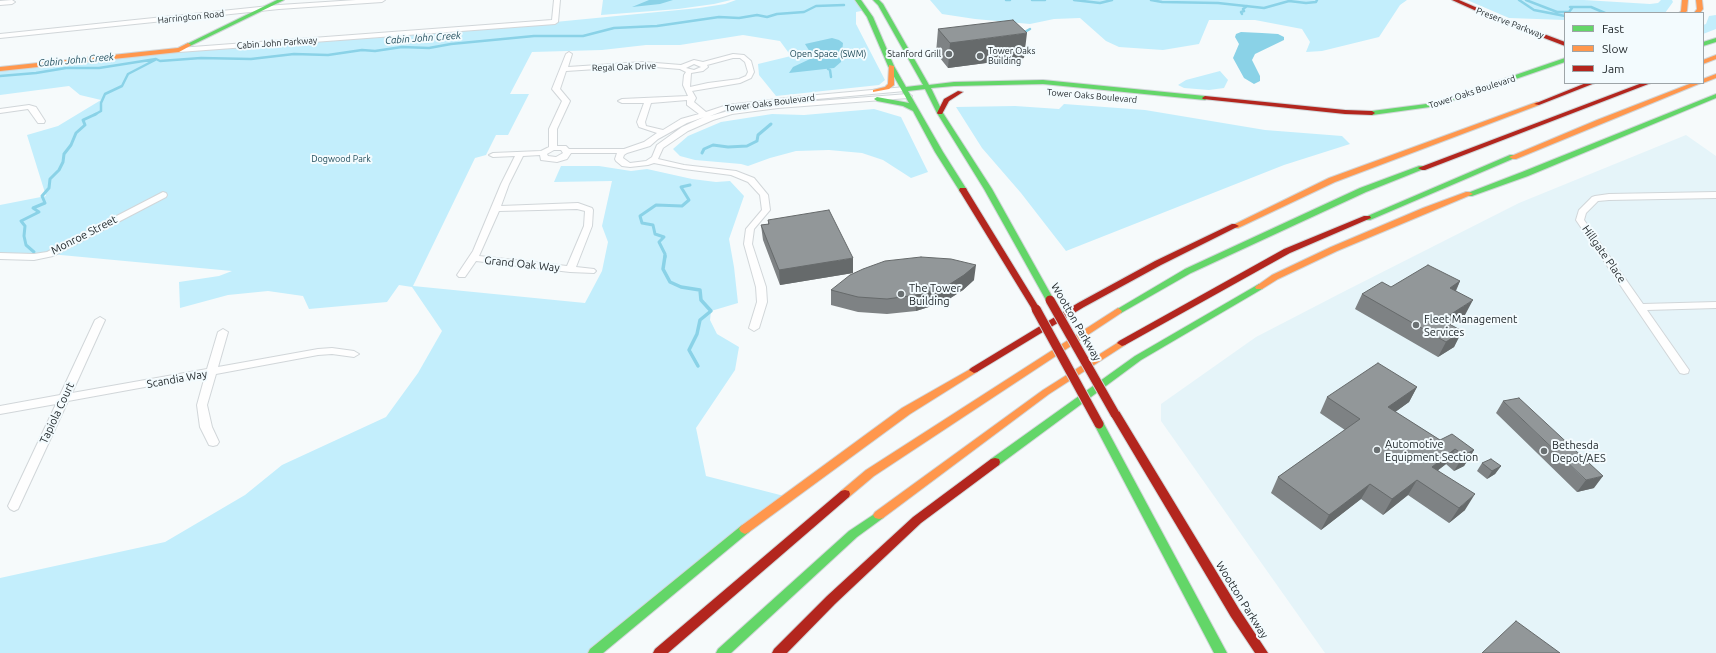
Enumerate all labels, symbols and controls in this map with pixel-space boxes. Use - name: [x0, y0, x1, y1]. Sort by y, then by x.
- street label: Preserve Parkway: [1475, 5, 1545, 41]
- street label: Harrington Road: [157, 8, 225, 26]
- legend: [1564, 12, 1704, 84]
- text: Fast: [1602, 22, 1624, 35]
- water label: Cabin John Creek: [385, 29, 461, 47]
- street label: Cabin John Parkway: [236, 35, 318, 51]
- text: Slow: [1602, 42, 1628, 55]
- place label: Tower Oaks Building: [988, 46, 1035, 67]
- park label: Open Space (SWM): [790, 49, 866, 59]
- place label: Stanford Grill: [887, 49, 941, 59]
- marker: Stanford Grill: [944, 49, 954, 59]
- water label: Cabin John Creek: [38, 51, 114, 69]
- marker: Tower Oaks Building: [975, 51, 985, 61]
- street label: Regal Oak Drive: [592, 60, 656, 74]
- text: Jam: [1602, 62, 1624, 75]
- street label: Tower Oaks Boulevard: [1427, 73, 1517, 111]
- street label: Tower Oaks Boulevard: [1046, 87, 1138, 105]
- street label: Tower Oaks Boulevard: [724, 92, 816, 114]
- park label: Dogwood Park: [311, 154, 371, 164]
- street label: Monroe Street: [49, 213, 119, 257]
- street label: Hillgate Place: [1579, 223, 1629, 285]
- street label: Grand Oak Way: [484, 253, 560, 275]
- place label: The Tower Building: [909, 281, 961, 307]
- street label: Wootton Parkway: [1048, 281, 1104, 363]
- marker: The Tower Building: [896, 289, 906, 299]
- place label: Fleet Management Services: [1424, 312, 1517, 338]
- marker: Fleet Management Services: [1411, 320, 1421, 330]
- street label: Scandia Way: [146, 367, 208, 391]
- street label: Tapiola Court: [37, 380, 77, 446]
- place label: Automotive Equipment Section: [1385, 437, 1478, 463]
- place label: Bethesda Depot/AES: [1552, 438, 1606, 464]
- marker: Automotive Equipment Section: [1372, 445, 1382, 455]
- marker: Bethesda Depot/AES: [1539, 446, 1549, 456]
- street label: Wootton Parkway: [1213, 559, 1271, 641]

